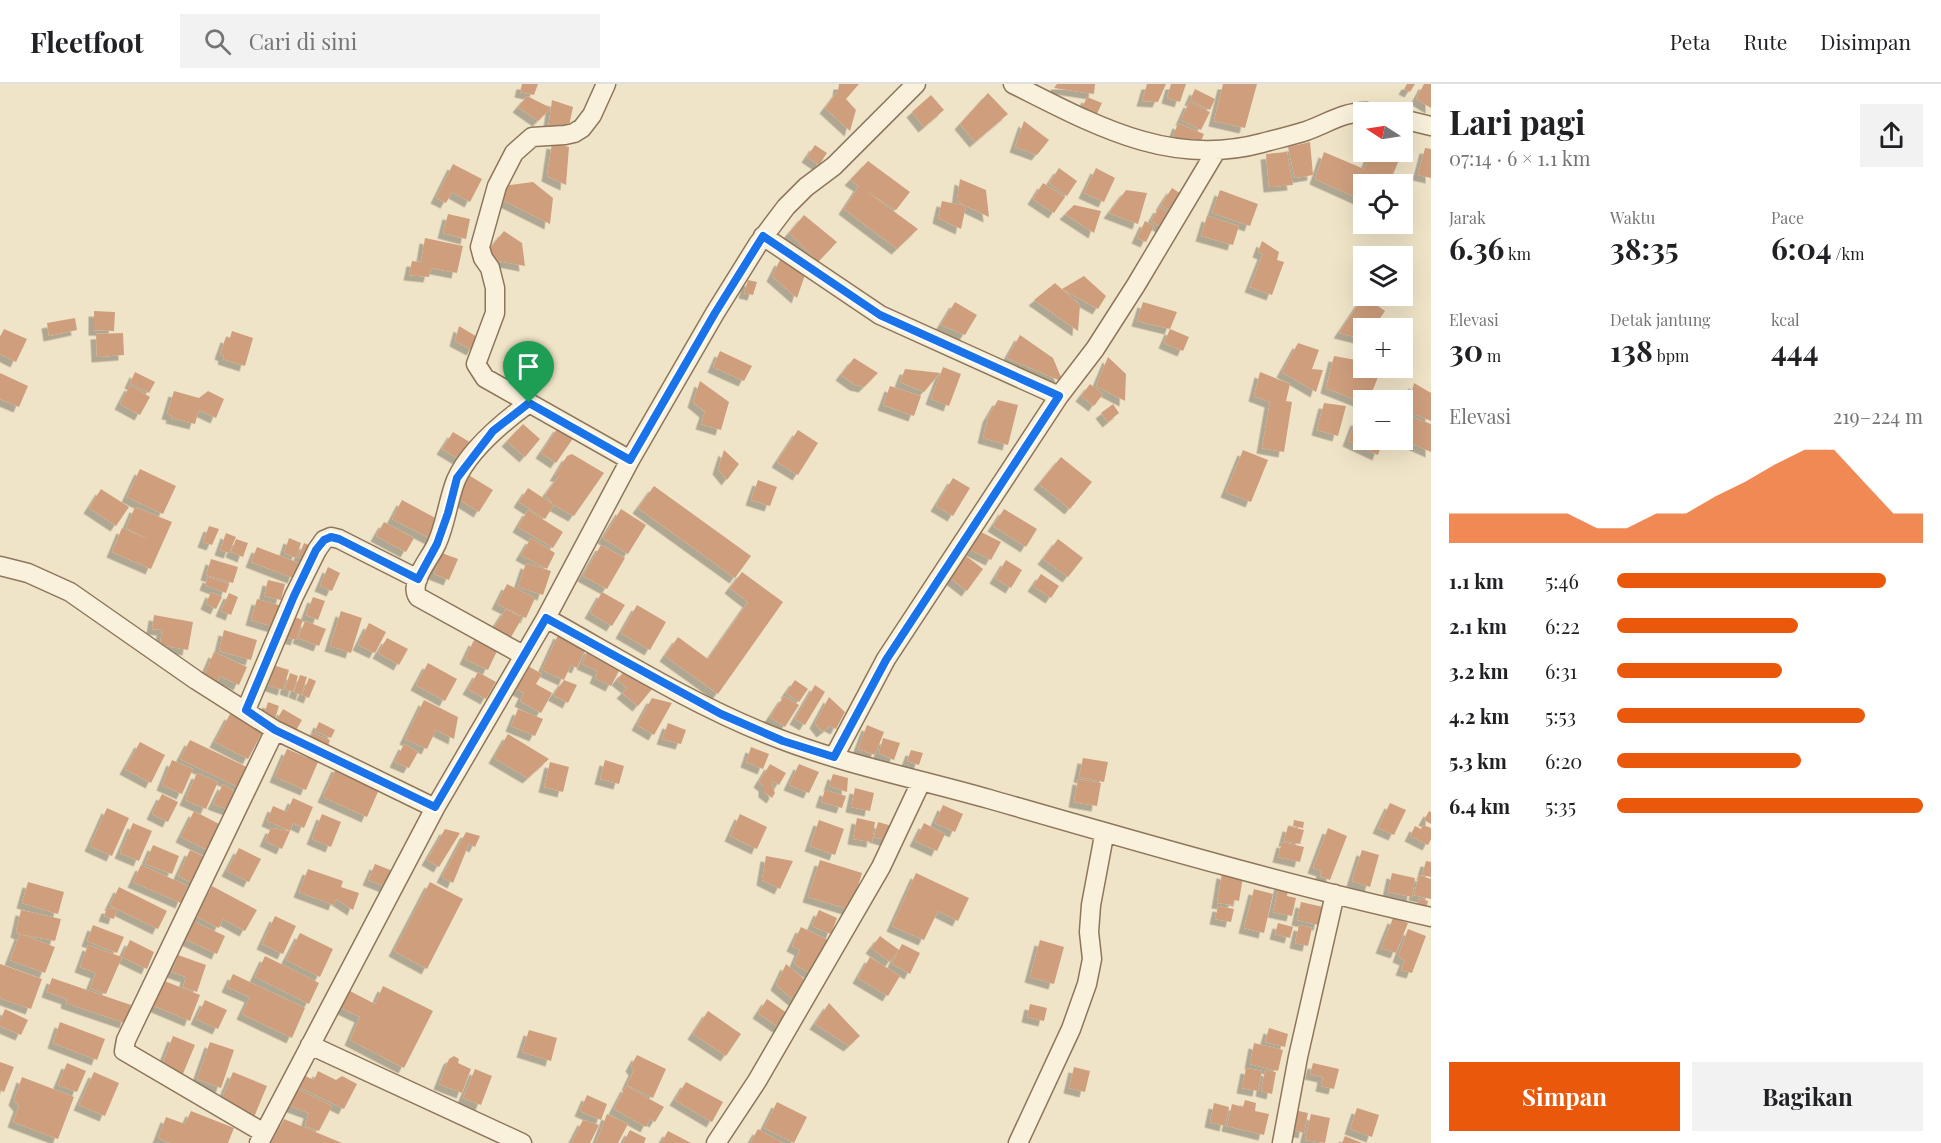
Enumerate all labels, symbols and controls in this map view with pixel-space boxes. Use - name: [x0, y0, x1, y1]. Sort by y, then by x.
- search box: [180, 14, 600, 68]
- text: Fleetfoot: [30, 23, 144, 60]
- icon: search: [201, 25, 234, 58]
- text: Cari di sini: [249, 26, 357, 56]
- text: Peta: [1670, 27, 1710, 55]
- text: Rute: [1743, 27, 1787, 55]
- text: Disimpan: [1820, 27, 1911, 55]
- text: Lari pagi: [1449, 99, 1585, 143]
- north arrow: [1353, 102, 1413, 162]
- map controls: [1353, 102, 1413, 450]
- button: share: [1860, 104, 1923, 167]
- text: 07:14 · 6 × 1.1 km: [1449, 144, 1590, 171]
- button: locate: [1353, 174, 1413, 234]
- text: Jarak: [1449, 207, 1486, 228]
- text: Waktu: [1610, 207, 1655, 228]
- text: Pace: [1771, 207, 1804, 228]
- text: 6.36: [1449, 228, 1504, 268]
- text: 38:35: [1610, 228, 1679, 268]
- text: 6:04: [1771, 228, 1831, 268]
- text: km: [1504, 243, 1531, 264]
- text: /km: [1831, 243, 1864, 264]
- button: layers: [1353, 246, 1413, 306]
- text: Elevasi: [1449, 309, 1499, 330]
- text: Detak jantung: [1610, 309, 1710, 330]
- text: kcal: [1771, 309, 1800, 330]
- button: +: [1353, 318, 1413, 378]
- text: 30: [1449, 330, 1483, 370]
- text: 138: [1610, 330, 1653, 370]
- text: 444: [1771, 330, 1819, 370]
- pin: [503, 341, 554, 403]
- text: m: [1483, 345, 1501, 366]
- text: bpm: [1653, 345, 1689, 366]
- icon: arrive: [512, 350, 545, 383]
- button: −: [1353, 390, 1413, 450]
- text: Elevasi: [1449, 402, 1511, 429]
- text: 219–224 m: [1833, 402, 1923, 429]
- text: 1.1 km: [1449, 567, 1504, 594]
- text: 5:46: [1545, 567, 1579, 594]
- text: 2.1 km: [1449, 612, 1507, 639]
- text: 6:22: [1545, 612, 1580, 639]
- text: 3.2 km: [1449, 657, 1509, 684]
- text: 6:31: [1545, 657, 1577, 684]
- text: 4.2 km: [1449, 702, 1509, 729]
- text: 5:53: [1545, 702, 1576, 729]
- text: 5.3 km: [1449, 747, 1507, 774]
- text: 6:20: [1545, 747, 1582, 774]
- text: 6.4 km: [1449, 792, 1510, 819]
- text: 5:35: [1545, 792, 1576, 819]
- button: Simpan: [1449, 1062, 1680, 1131]
- button: Bagikan: [1692, 1062, 1923, 1131]

